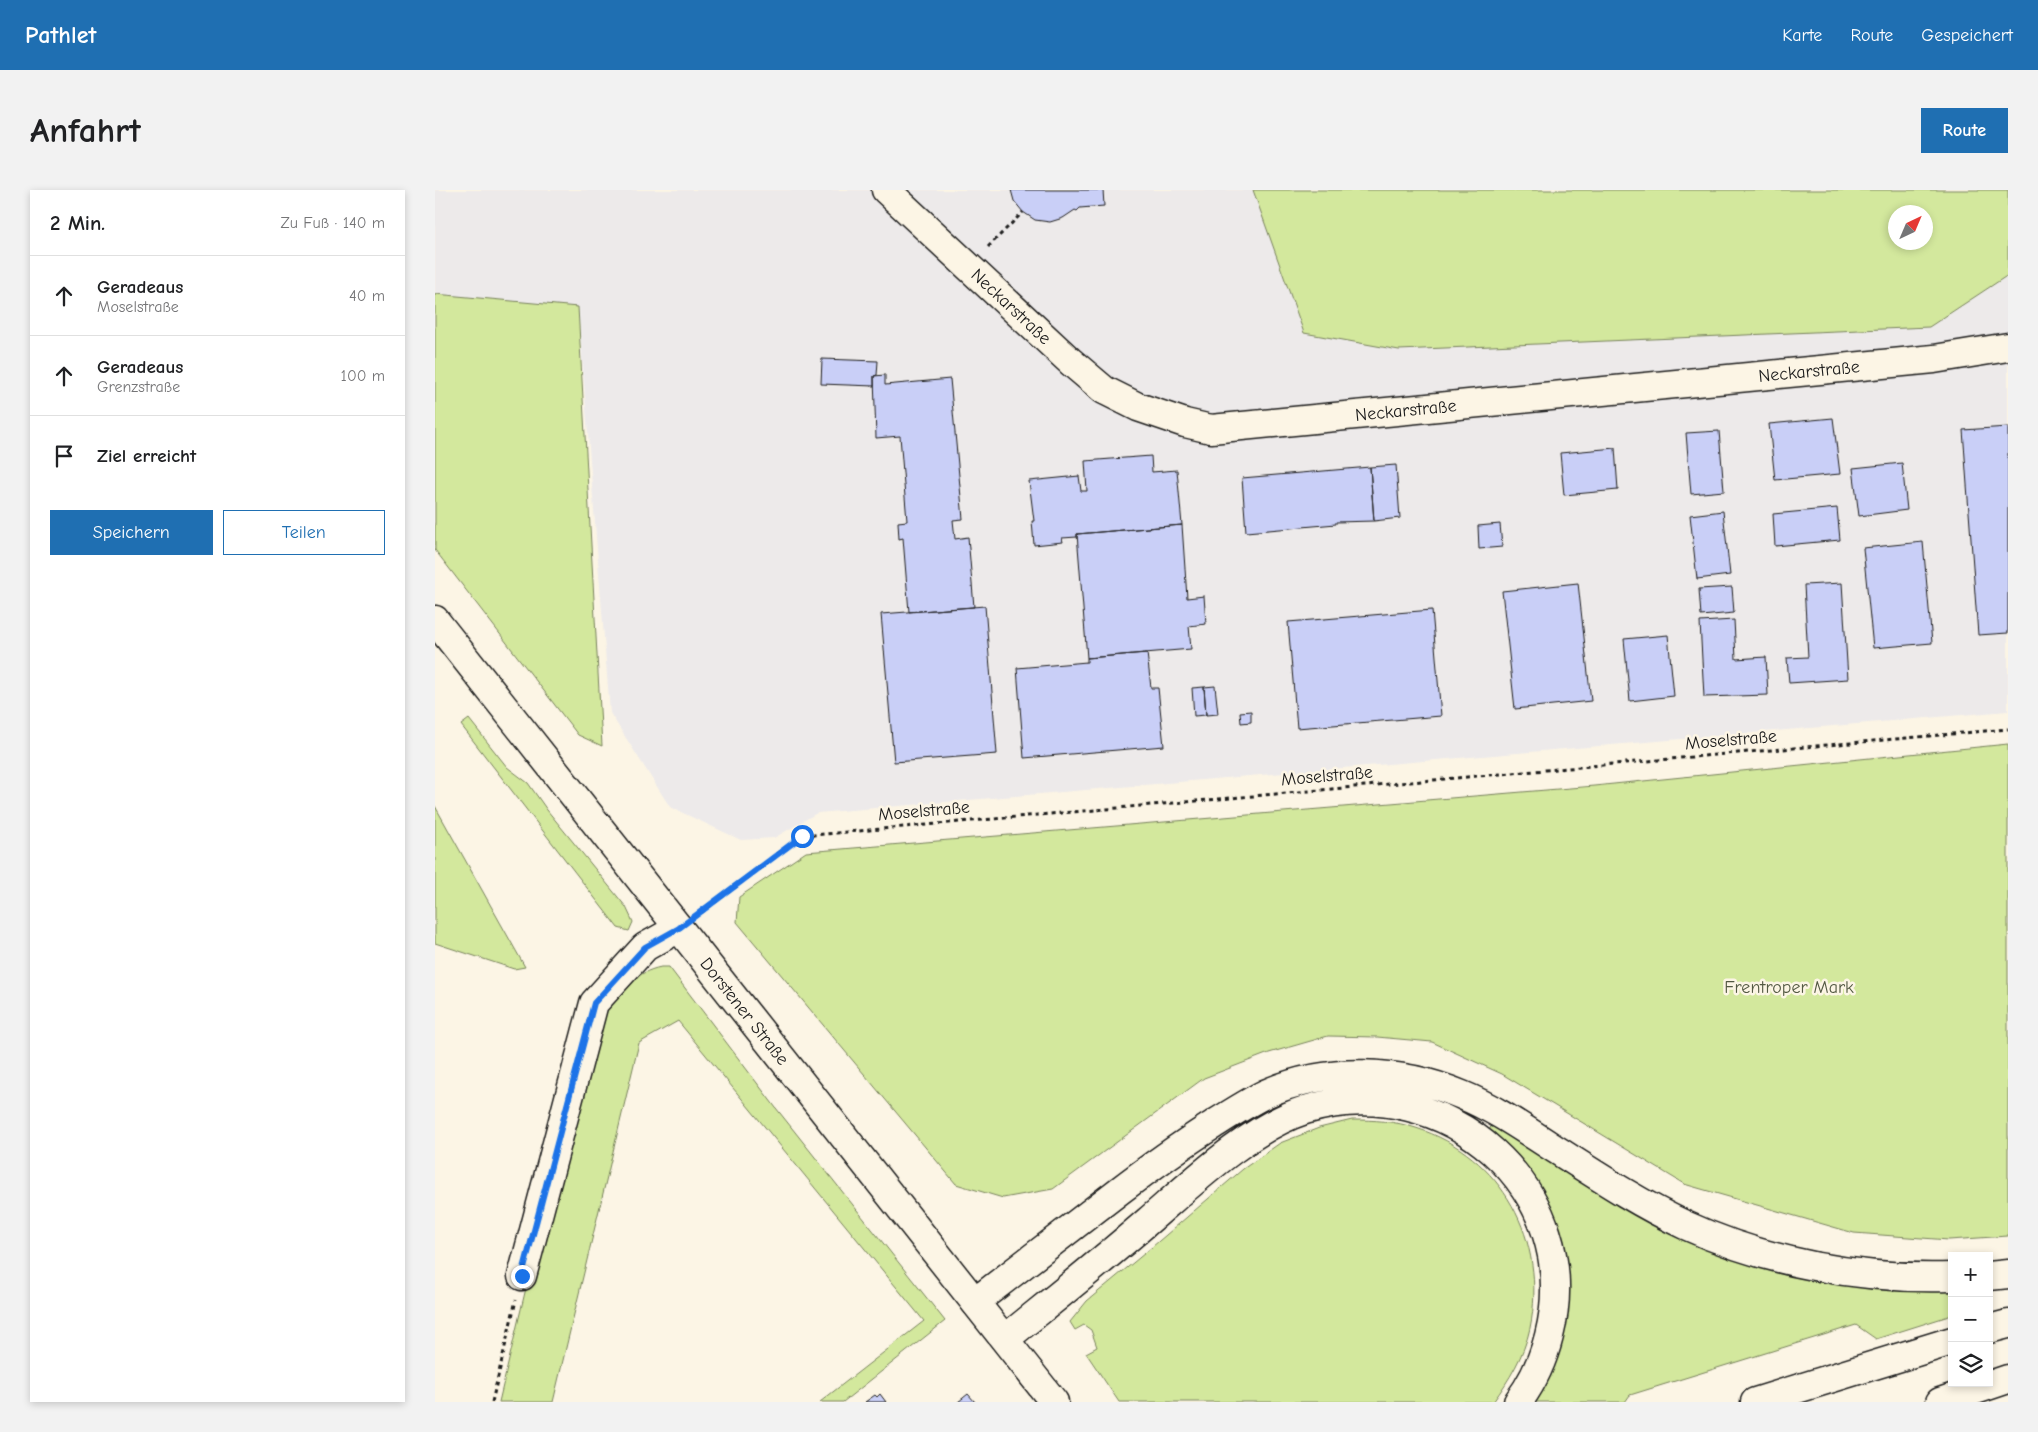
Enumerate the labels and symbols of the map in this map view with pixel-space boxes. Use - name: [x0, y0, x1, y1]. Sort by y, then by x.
- north arrow: [1888, 205, 1933, 250]
- street label: Neckarstraße: [967, 264, 1056, 349]
- street label: Neckarstraße: [1757, 356, 1861, 386]
- street label: Neckarstraße: [1354, 395, 1457, 425]
- street label: Moselstraße: [1684, 726, 1778, 754]
- street label: Moselstraße: [1280, 762, 1374, 790]
- street label: Moselstraße: [877, 797, 971, 825]
- route start: [791, 825, 814, 848]
- street label: Dorstener Straße: [696, 953, 794, 1069]
- park label: Frentroper Mark: [1724, 977, 1854, 998]
- route end: [511, 1265, 534, 1288]

